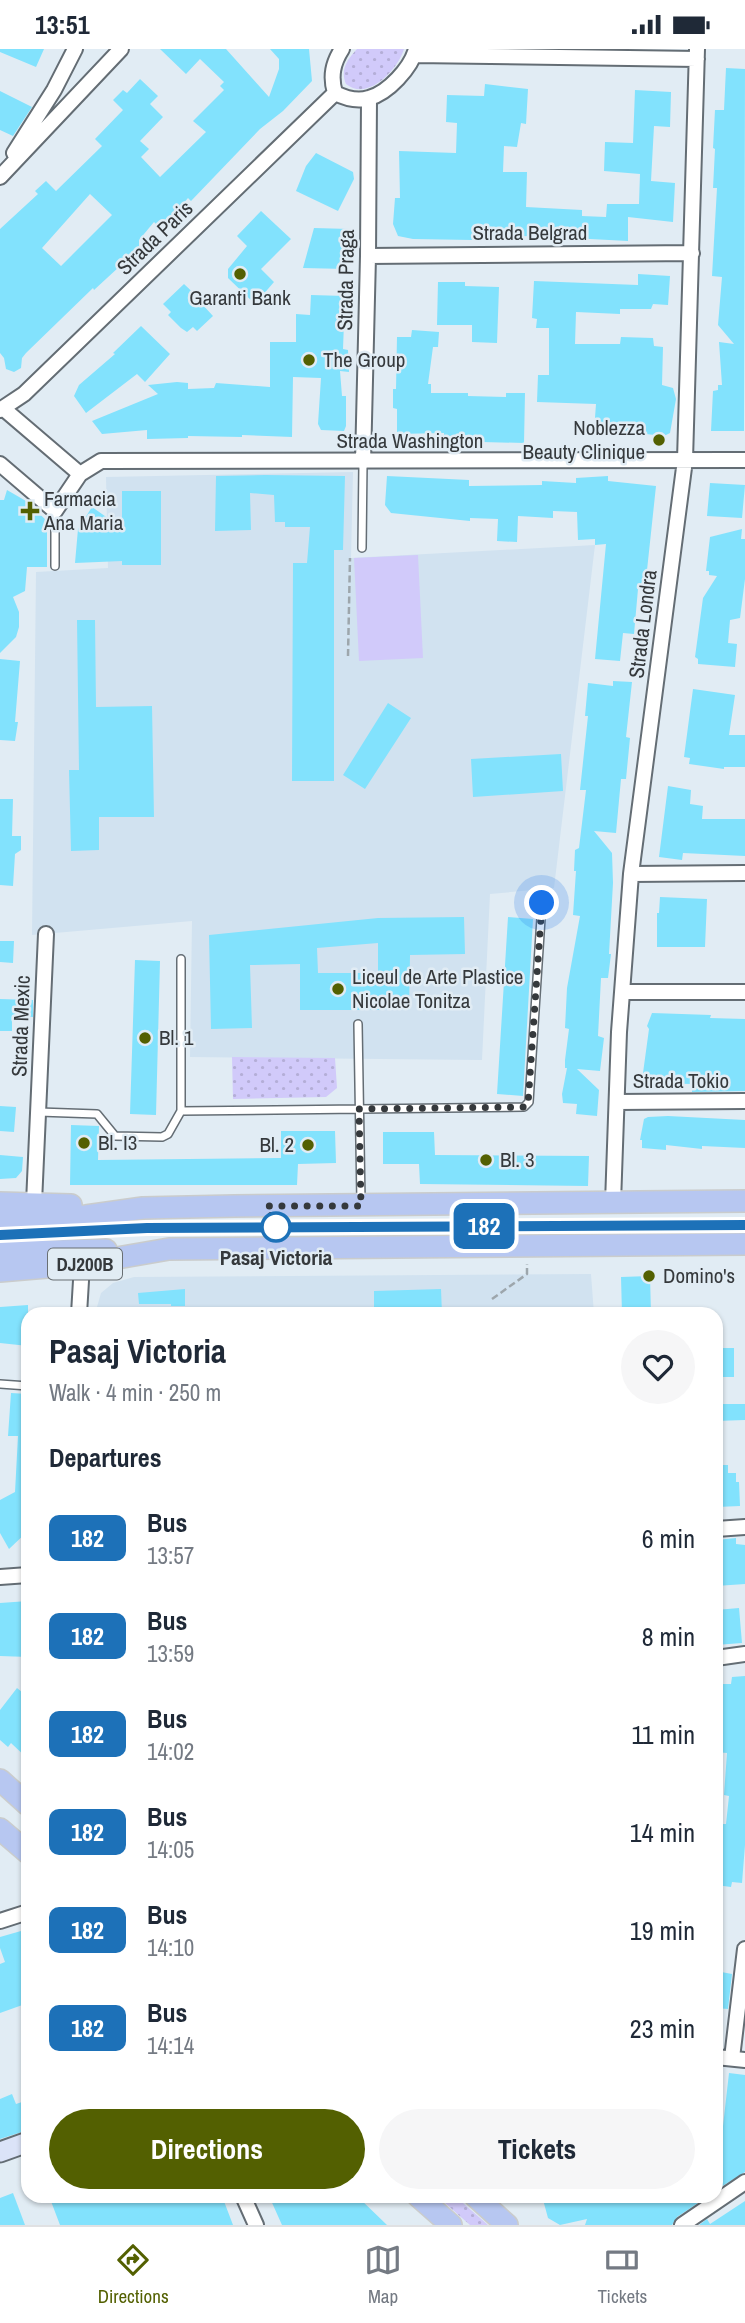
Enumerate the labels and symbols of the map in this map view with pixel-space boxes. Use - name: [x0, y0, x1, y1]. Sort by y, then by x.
- street label: Strada Paris: [110, 194, 199, 281]
- street label: Strada Belgrad: [473, 218, 587, 247]
- street label: Strada Praga: [330, 229, 361, 331]
- marker: Garanti Bank: [232, 266, 248, 282]
- place label: Garanti Bank: [189, 283, 291, 312]
- place label: The Group: [323, 345, 405, 374]
- marker: The Group: [301, 352, 317, 368]
- place label: Noblezza Beauty Clinique: [522, 413, 645, 466]
- street label: Strada Washington: [337, 426, 483, 455]
- marker: Noblezza Beauty Clinique: [651, 432, 667, 448]
- place label: Farmacia Ana Maria: [43, 484, 124, 537]
- marker: Farmacia Ana Maria: [22, 503, 38, 519]
- street label: Strada Londra: [621, 568, 664, 680]
- your location: [524, 885, 559, 920]
- place label: Liceul de Arte Plastice Nicolae Tonitza: [352, 962, 523, 1015]
- street label: Strada Mexic: [4, 975, 37, 1077]
- marker: Liceul de Arte Plastice Nicolae Tonitza: [330, 981, 346, 997]
- place label: Bl. 1: [159, 1023, 194, 1052]
- marker: Bl. 1: [137, 1030, 153, 1046]
- street label: Strada Tokio: [633, 1066, 729, 1095]
- place label: Bl. I3: [98, 1128, 137, 1157]
- place label: Bl. 2: [260, 1130, 294, 1159]
- marker: Bl. I3: [76, 1135, 92, 1151]
- marker: Bl. 2: [300, 1137, 316, 1153]
- place label: Bl. 3: [500, 1145, 534, 1174]
- marker: Bl. 3: [478, 1152, 494, 1168]
- line badge: 182: [444, 1203, 524, 1249]
- marker: Pasaj Victoria: [261, 1212, 291, 1242]
- place label: Pasaj Victoria: [220, 1243, 333, 1272]
- road number: DJ200B: [48, 1249, 122, 1280]
- place label: Domino's: [663, 1261, 735, 1290]
- marker: Domino's: [641, 1268, 657, 1284]

